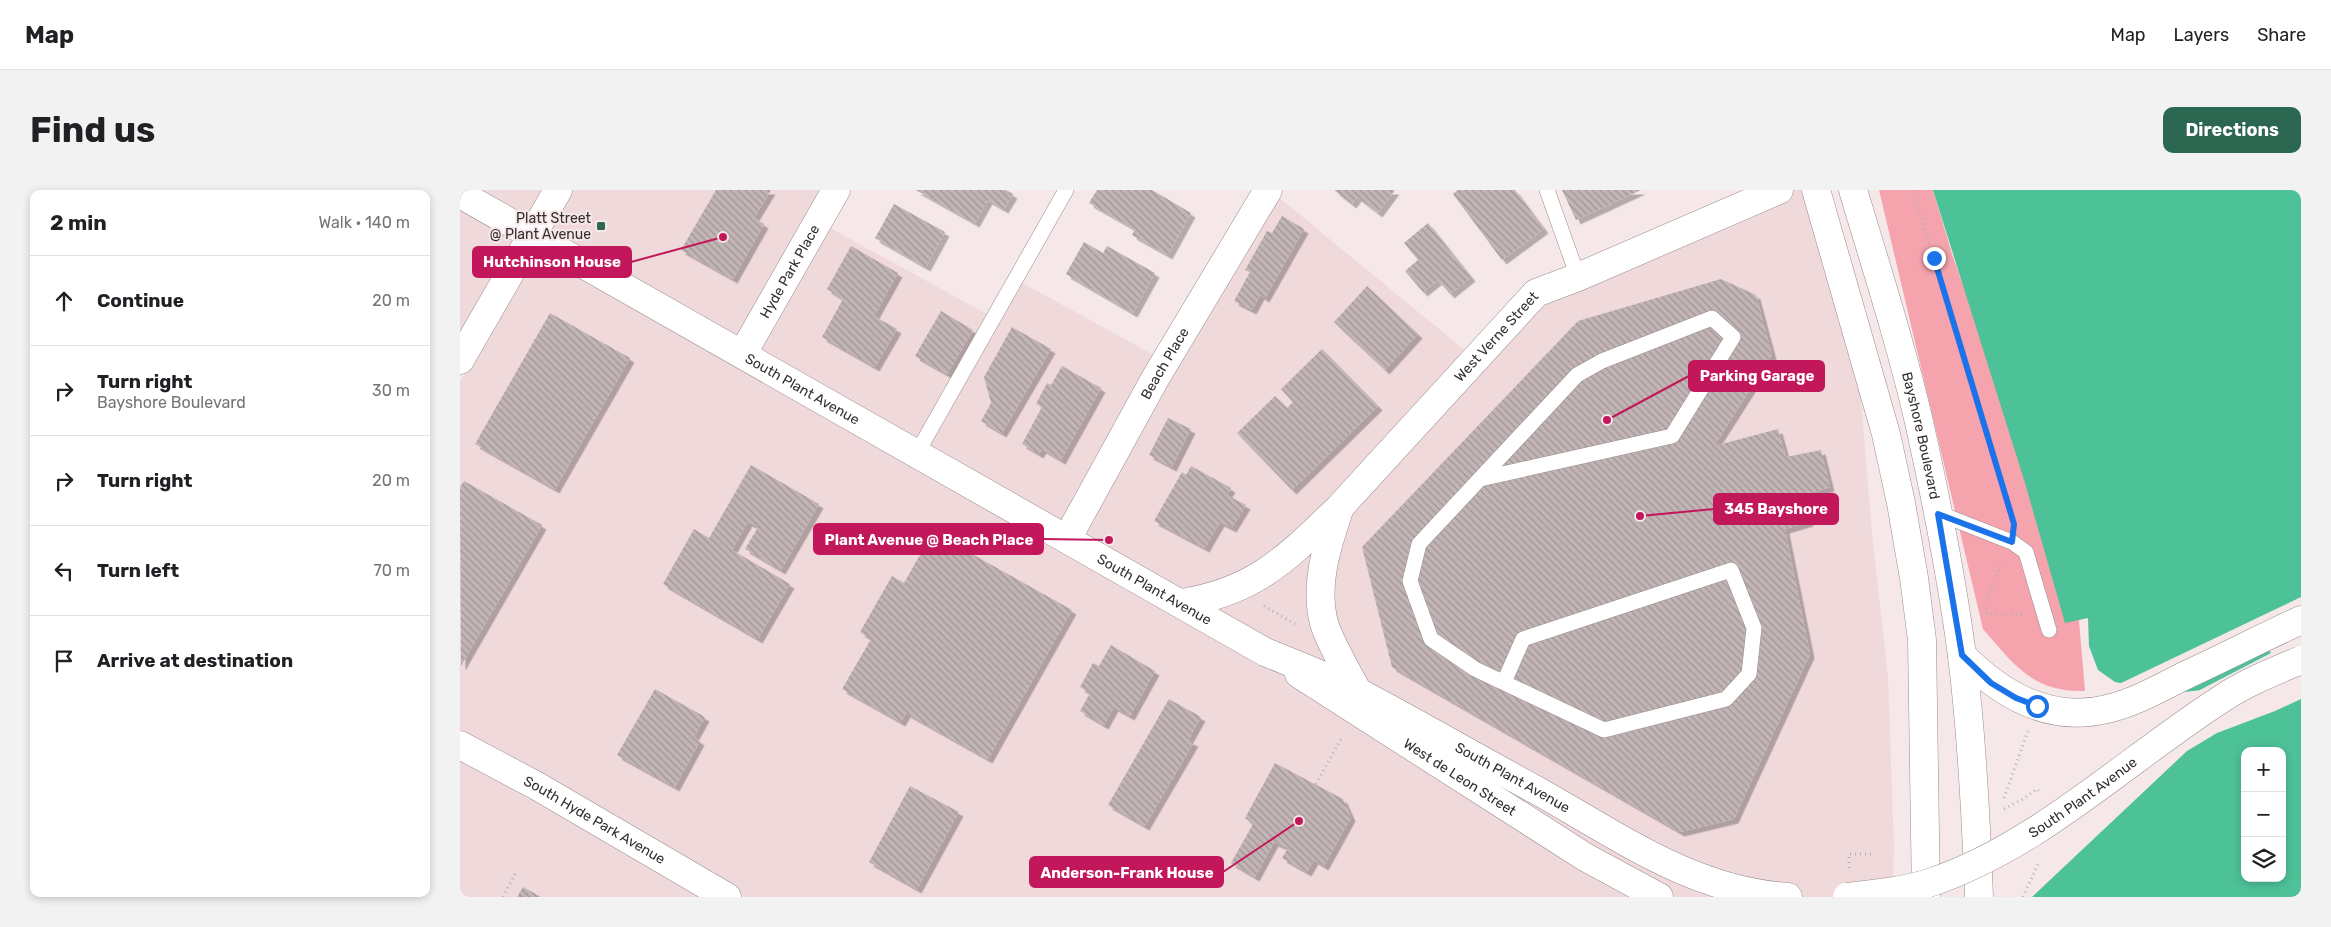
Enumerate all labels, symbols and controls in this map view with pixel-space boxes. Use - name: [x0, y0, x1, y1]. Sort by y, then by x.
- text: Map: [25, 21, 74, 49]
- text: Map: [2111, 24, 2146, 46]
- text: Layers: [2174, 24, 2229, 46]
- text: Share: [2257, 24, 2306, 46]
- button: Directions: [2163, 107, 2301, 153]
- text: Find us: [30, 109, 155, 151]
- text: 2 min: [50, 210, 107, 235]
- place label: Platt Street @ Plant Avenue: [490, 210, 592, 243]
- text: Walk · 140 m: [319, 213, 410, 232]
- marker: Platt Street @ Plant Avenue: [595, 220, 607, 232]
- street label: Hyde Park Place: [756, 221, 823, 321]
- callout: Hutchinson House: [473, 247, 631, 277]
- route end: [1923, 247, 1946, 270]
- text: Hutchinson House: [483, 253, 621, 271]
- icon: ahead: [50, 287, 78, 315]
- street label: West Verne Street: [1451, 287, 1542, 385]
- text: Continue: [97, 289, 184, 312]
- text: 20 m: [372, 291, 410, 310]
- street label: Beach Place: [1137, 324, 1192, 402]
- street label: South Plant Avenue: [742, 350, 863, 428]
- callout: Parking Garage: [1689, 361, 1824, 391]
- text: Parking Garage: [1700, 367, 1814, 385]
- text: Turn right: [97, 370, 192, 393]
- street label: Bayshore Boulevard: [1898, 370, 1944, 501]
- icon: right: [50, 377, 78, 405]
- text: 30 m: [372, 381, 410, 400]
- text: Bayshore Boulevard: [97, 393, 246, 412]
- icon: right: [50, 467, 78, 495]
- text: Turn right: [97, 469, 192, 492]
- text: 20 m: [372, 471, 410, 490]
- callout: 345 Bayshore: [1714, 494, 1838, 524]
- text: 345 Bayshore: [1724, 500, 1828, 518]
- callout: Plant Avenue @ Beach Place: [814, 524, 1043, 554]
- text: Plant Avenue @ Beach Place: [825, 531, 1033, 549]
- street label: South Plant Avenue: [1094, 550, 1215, 628]
- icon: left: [50, 557, 78, 585]
- text: Turn left: [97, 559, 179, 582]
- text: 70 m: [373, 561, 410, 580]
- icon: arrive: [50, 647, 78, 675]
- text: Arrive at destination: [97, 649, 293, 672]
- route start: [2026, 695, 2049, 718]
- street label: West de Leon Street: [1400, 735, 1520, 820]
- street label: South Plant Avenue: [1452, 738, 1573, 816]
- map controls: [2241, 747, 2286, 882]
- button: +: [2241, 747, 2286, 792]
- street label: South Plant Avenue: [2025, 753, 2140, 841]
- street label: South Hyde Park Avenue: [521, 772, 669, 868]
- button: −: [2241, 792, 2286, 837]
- button: layers: [2241, 837, 2286, 882]
- callout: Anderson-Frank House: [1030, 857, 1223, 887]
- text: Anderson-Frank House: [1040, 864, 1214, 882]

